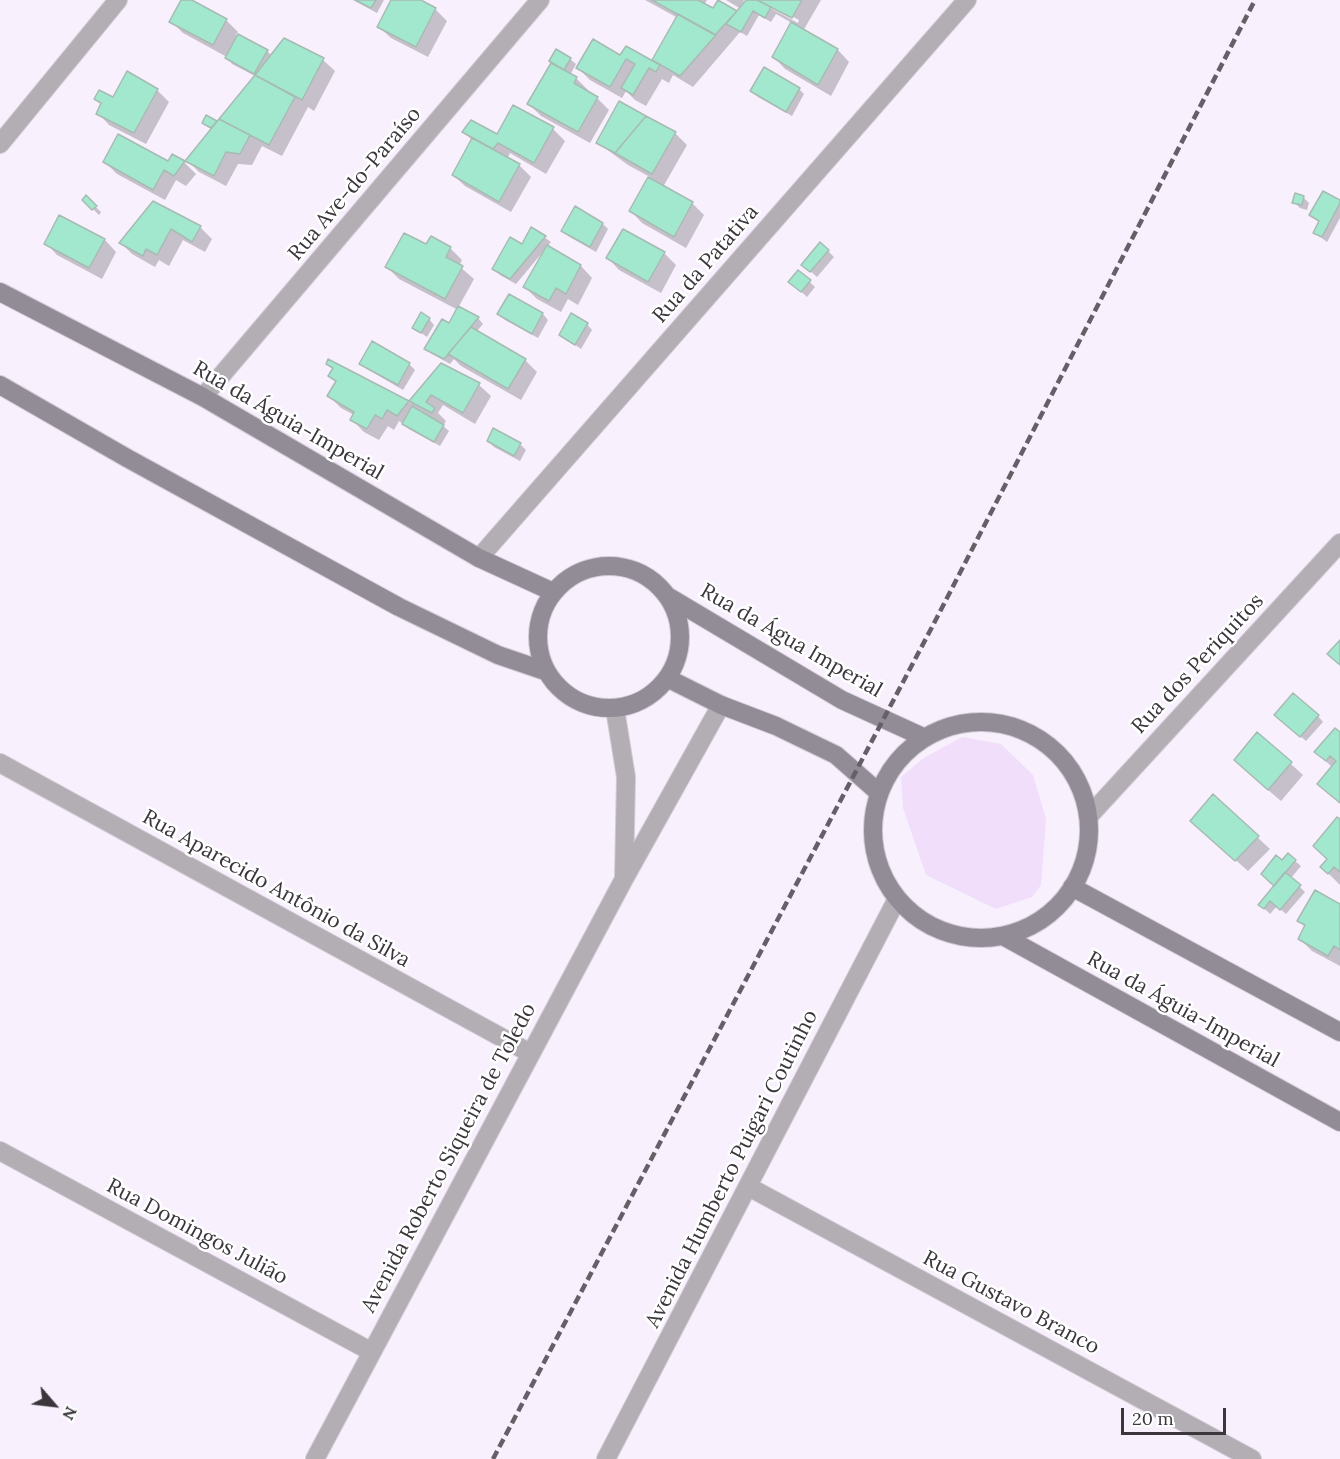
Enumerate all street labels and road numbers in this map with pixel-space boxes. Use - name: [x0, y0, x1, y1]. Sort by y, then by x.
- street label: Rua Ave-do-Paraíso: [283, 102, 427, 266]
- street label: Rua da Patativa: [648, 200, 764, 328]
- street label: Rua da Águia-Imperial: [188, 356, 388, 486]
- street label: Rua da Água Imperial: [696, 579, 886, 703]
- street label: Rua dos Periquitos: [1127, 589, 1269, 739]
- street label: Rua Aparecido Antônio da Silva: [138, 805, 414, 973]
- street label: Rua da Águia-Imperial: [1082, 947, 1284, 1073]
- street label: Avenida Roberto Siqueira de Toledo: [356, 999, 542, 1317]
- street label: Avenida Humberto Puigari Coutinho: [641, 1006, 823, 1332]
- street label: Rua Domingos Julião: [102, 1174, 292, 1290]
- street label: Rua Gustavo Branco: [919, 1246, 1103, 1360]

